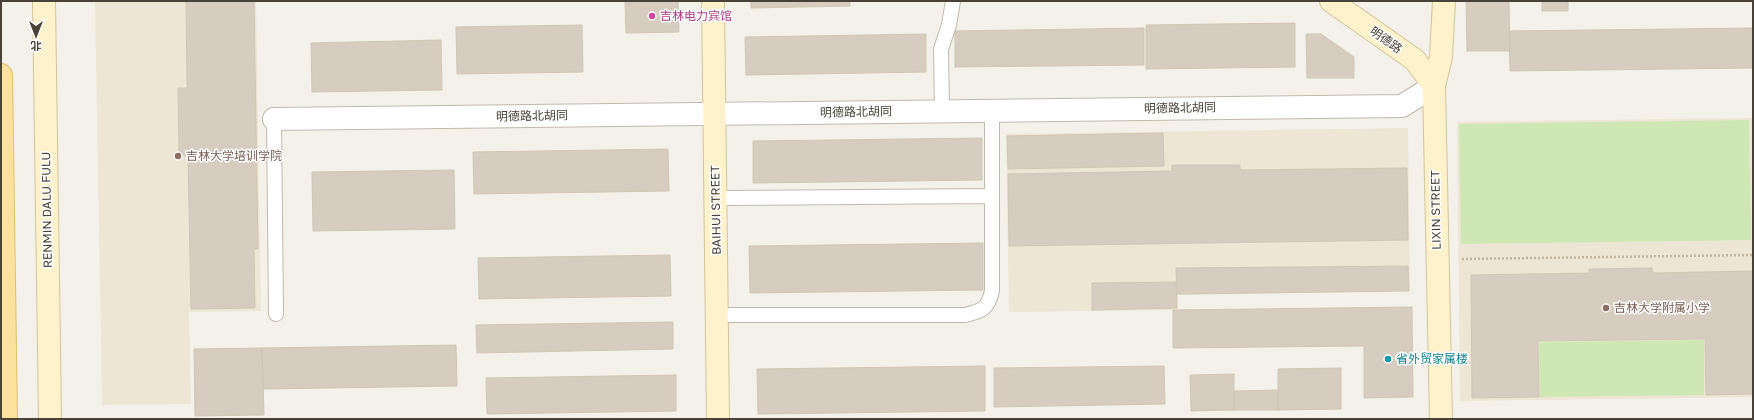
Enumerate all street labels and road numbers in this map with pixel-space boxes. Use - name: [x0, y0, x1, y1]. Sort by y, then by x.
- street label: 明德路: [1367, 23, 1405, 56]
- street label: 明德路北胡同: [1144, 99, 1216, 116]
- street label: 明德路北胡同: [820, 103, 892, 120]
- street label: 明德路北胡同: [496, 107, 568, 124]
- street label: RENMIN DALU FULU: [38, 152, 55, 268]
- street label: BAIHUI STREET: [707, 165, 724, 255]
- street label: LIXIN STREET: [1427, 169, 1444, 250]

